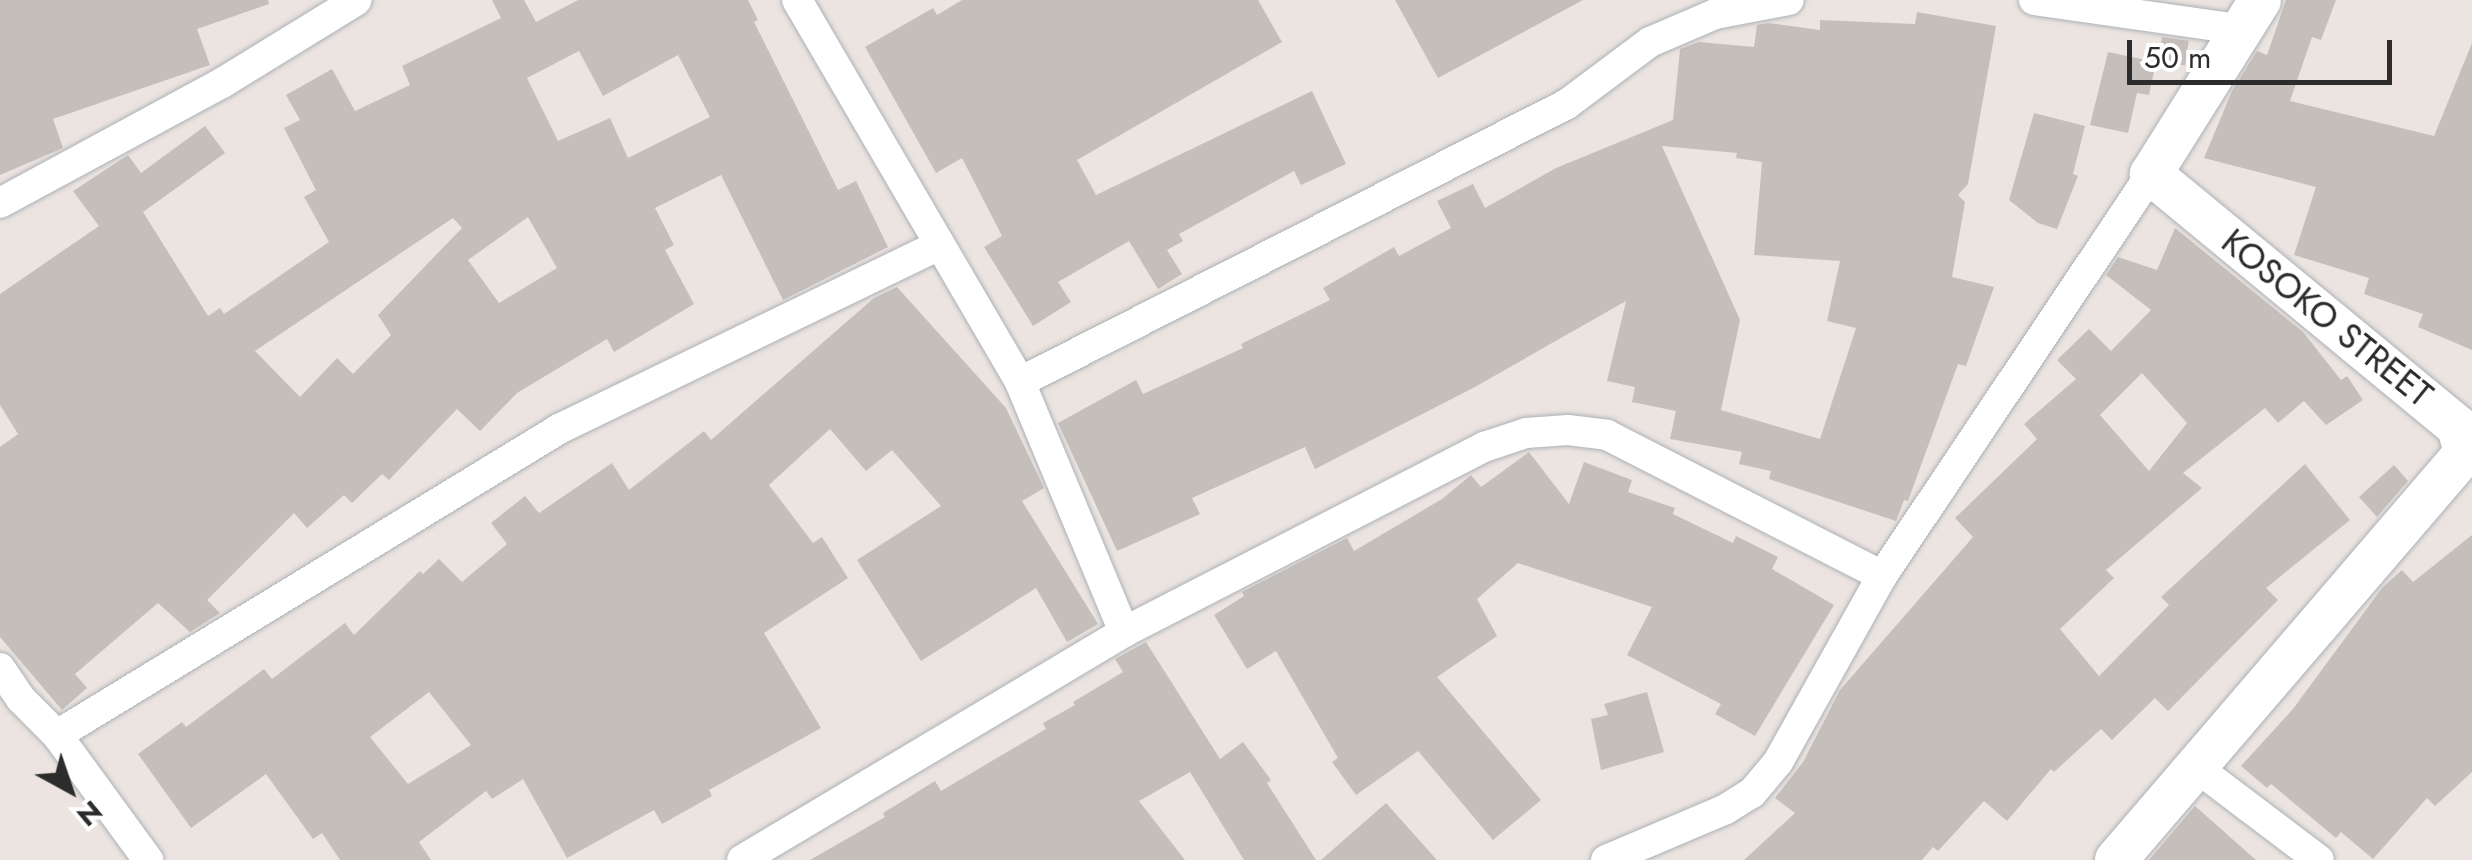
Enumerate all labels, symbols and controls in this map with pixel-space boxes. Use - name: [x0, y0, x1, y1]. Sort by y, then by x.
- scale bar: [2132, 20, 2397, 82]
- text: 50 m: [2144, 36, 2211, 79]
- street label: KOSOKO STREET: [2213, 220, 2441, 416]
- north arrow: [20, 740, 120, 840]
- text: N: [68, 791, 111, 836]

